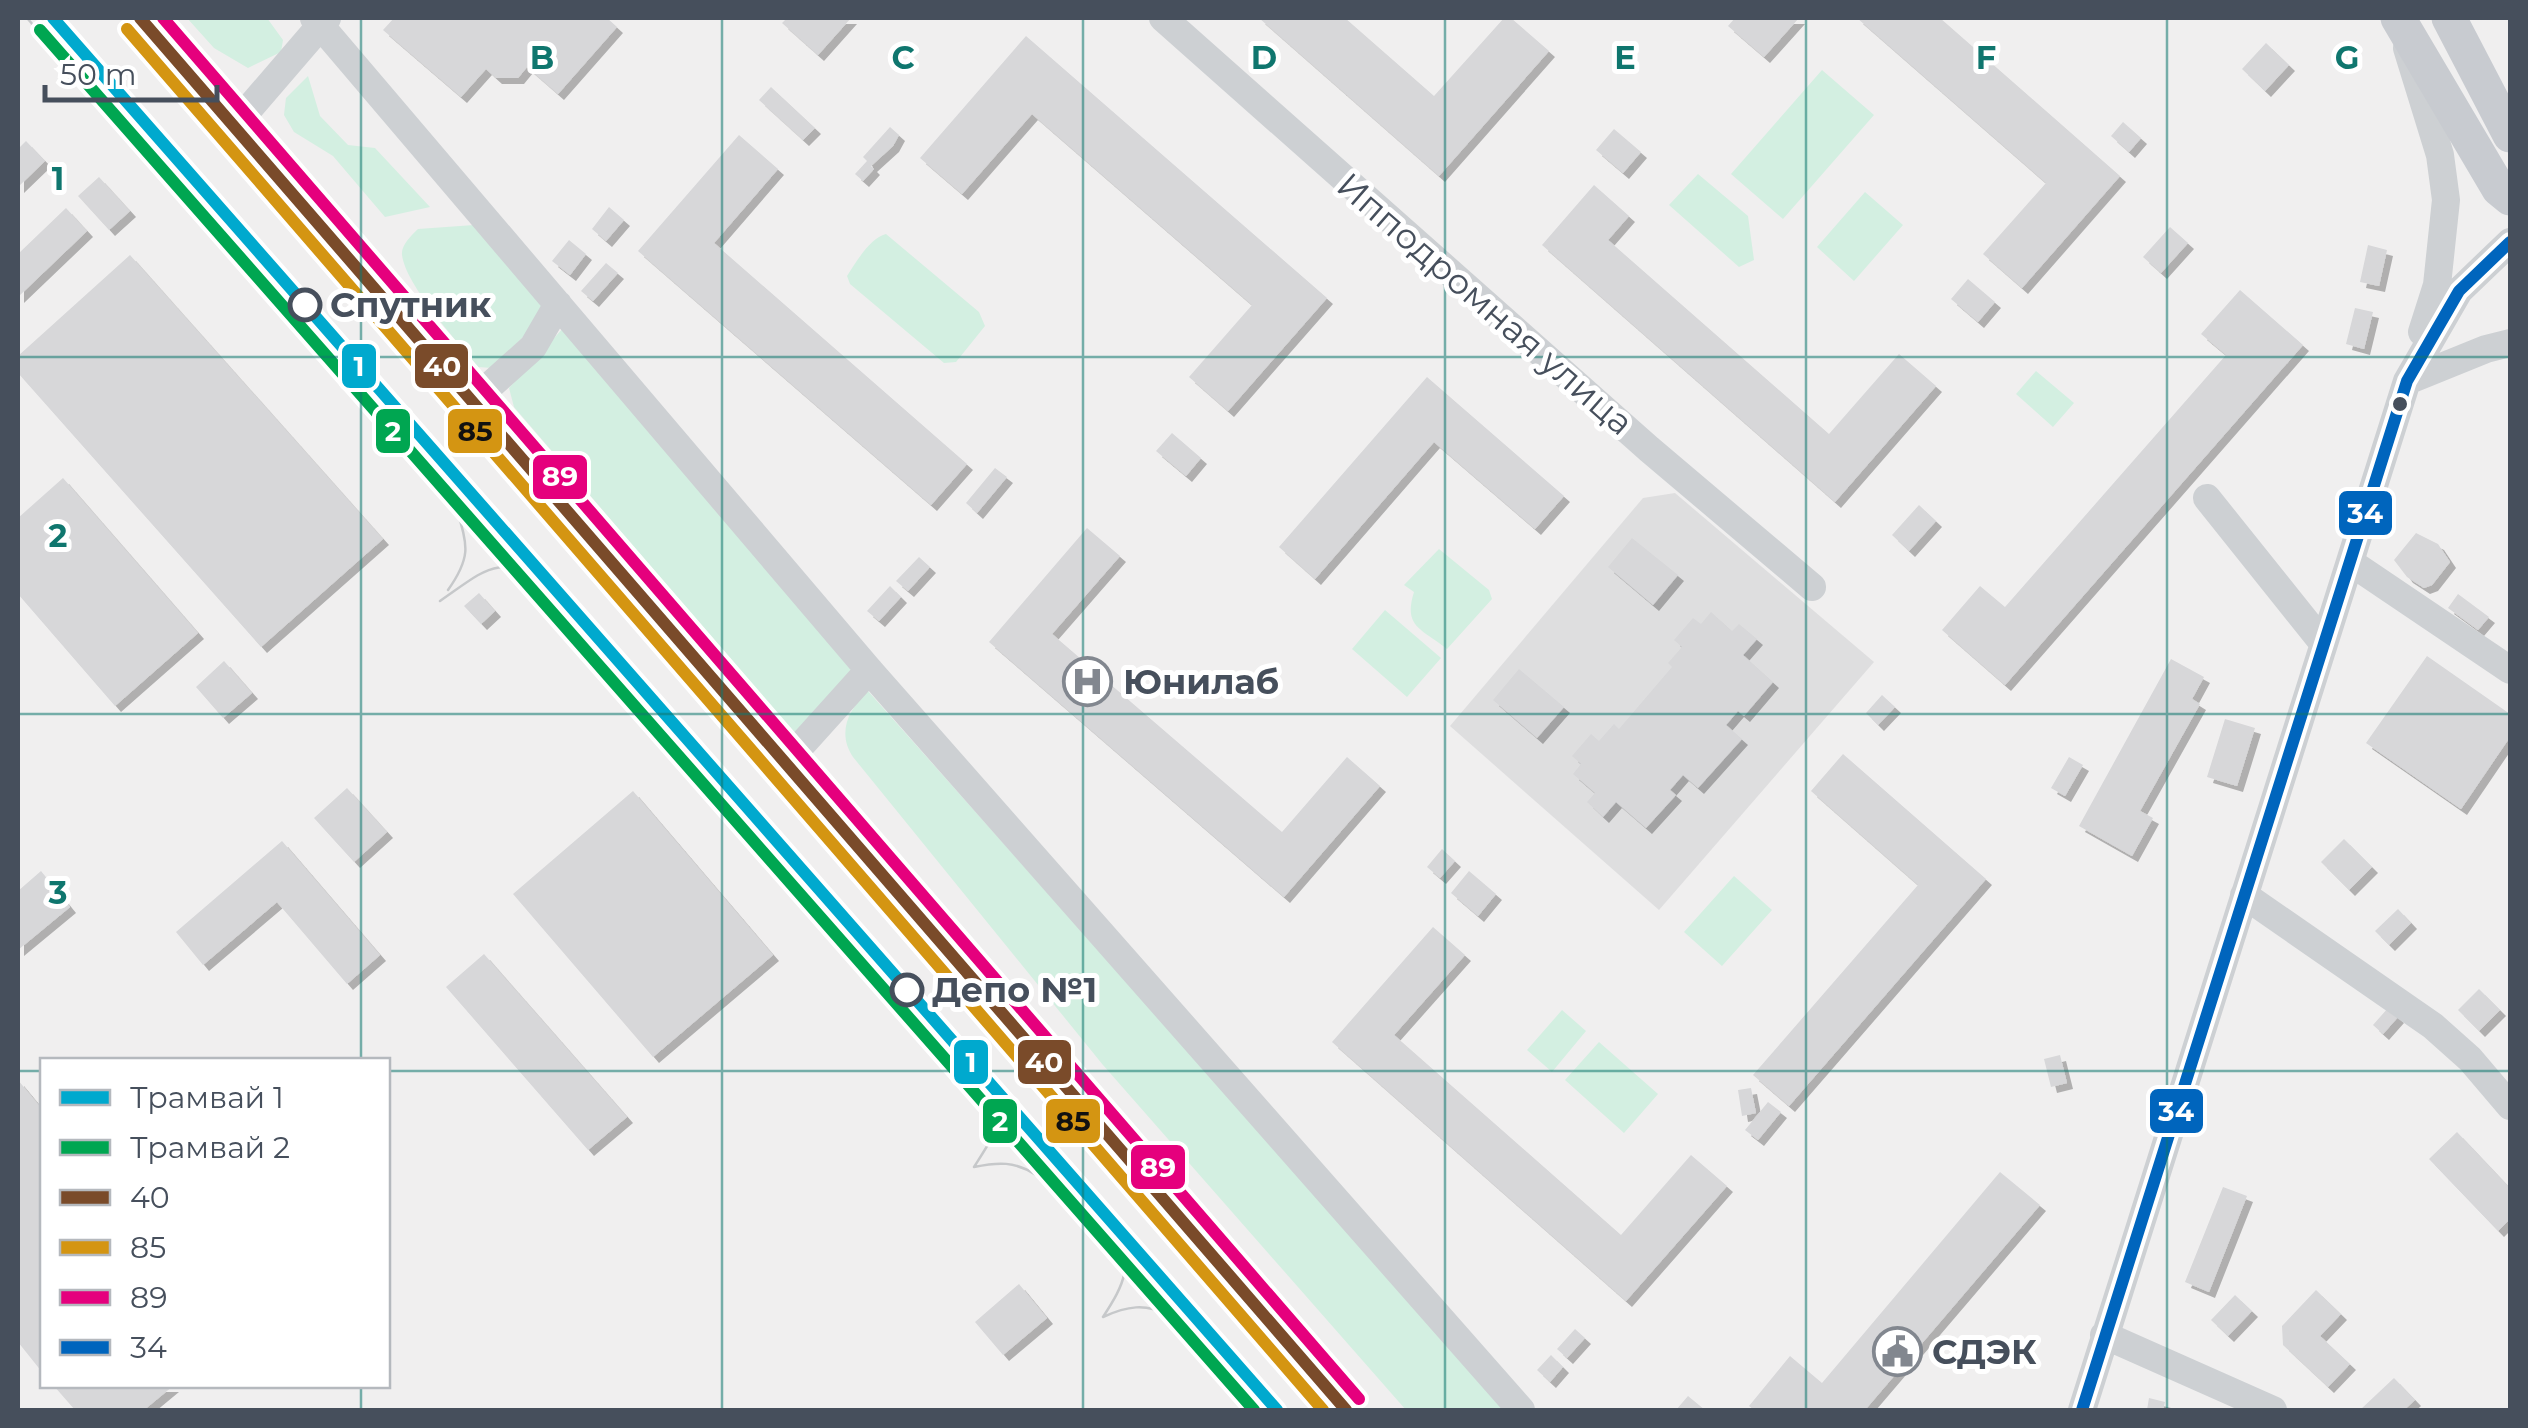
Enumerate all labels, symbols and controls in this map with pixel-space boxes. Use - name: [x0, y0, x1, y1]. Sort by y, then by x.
- text: B: [530, 38, 554, 77]
- text: C: [891, 38, 915, 77]
- text: D: [1251, 38, 1277, 77]
- text: E: [1614, 38, 1636, 77]
- text: F: [1976, 38, 1996, 77]
- text: G: [2335, 38, 2359, 77]
- scale bar: [45, 40, 218, 102]
- text: 50 m: [60, 56, 137, 93]
- text: 1: [52, 159, 64, 198]
- street label: Ипподромная улица: [1328, 163, 1642, 444]
- place label: Спутник: [330, 283, 492, 326]
- marker: Спутник: [289, 289, 321, 321]
- line badge: 1: [340, 342, 378, 390]
- line badge: 40: [413, 342, 470, 390]
- text: 1: [354, 349, 364, 383]
- text: 40: [423, 349, 461, 383]
- unlabelled marker: [2390, 394, 2410, 414]
- line badge: 2: [374, 407, 412, 455]
- line badge: 85: [446, 407, 504, 455]
- text: 2: [385, 414, 401, 448]
- text: 85: [457, 414, 493, 448]
- line badge: 89: [531, 453, 589, 501]
- text: 89: [542, 459, 578, 493]
- line badge: 34: [2337, 489, 2394, 537]
- text: 34: [2346, 496, 2384, 530]
- text: 2: [49, 516, 67, 555]
- hospital icon: Юнилаб: [1062, 656, 1114, 708]
- place label: Юнилаб: [1123, 660, 1279, 703]
- text: 3: [48, 873, 67, 912]
- place label: Депо №1: [932, 968, 1097, 1011]
- marker: Депо №1: [891, 974, 923, 1006]
- line badge: 1: [952, 1038, 990, 1086]
- line badge: 40: [1016, 1038, 1073, 1086]
- text: 1: [966, 1045, 976, 1079]
- text: 40: [1025, 1045, 1063, 1079]
- legend: [40, 1058, 390, 1388]
- text: Трамвай 1: [130, 1079, 284, 1116]
- line badge: 34: [2148, 1087, 2205, 1135]
- text: 34: [2157, 1094, 2195, 1128]
- line badge: 2: [981, 1097, 1019, 1145]
- line badge: 85: [1044, 1097, 1102, 1145]
- text: 2: [992, 1104, 1008, 1138]
- text: 85: [1055, 1104, 1091, 1138]
- text: Трамвай 2: [130, 1129, 290, 1166]
- line badge: 89: [1129, 1143, 1187, 1191]
- text: 89: [1140, 1150, 1176, 1184]
- text: 40: [130, 1179, 170, 1216]
- text: 85: [130, 1229, 166, 1266]
- text: 89: [130, 1279, 167, 1316]
- public building icon: СДЭК: [1871, 1326, 1923, 1378]
- text: 34: [130, 1329, 167, 1366]
- place label: СДЭК: [1932, 1330, 2037, 1373]

